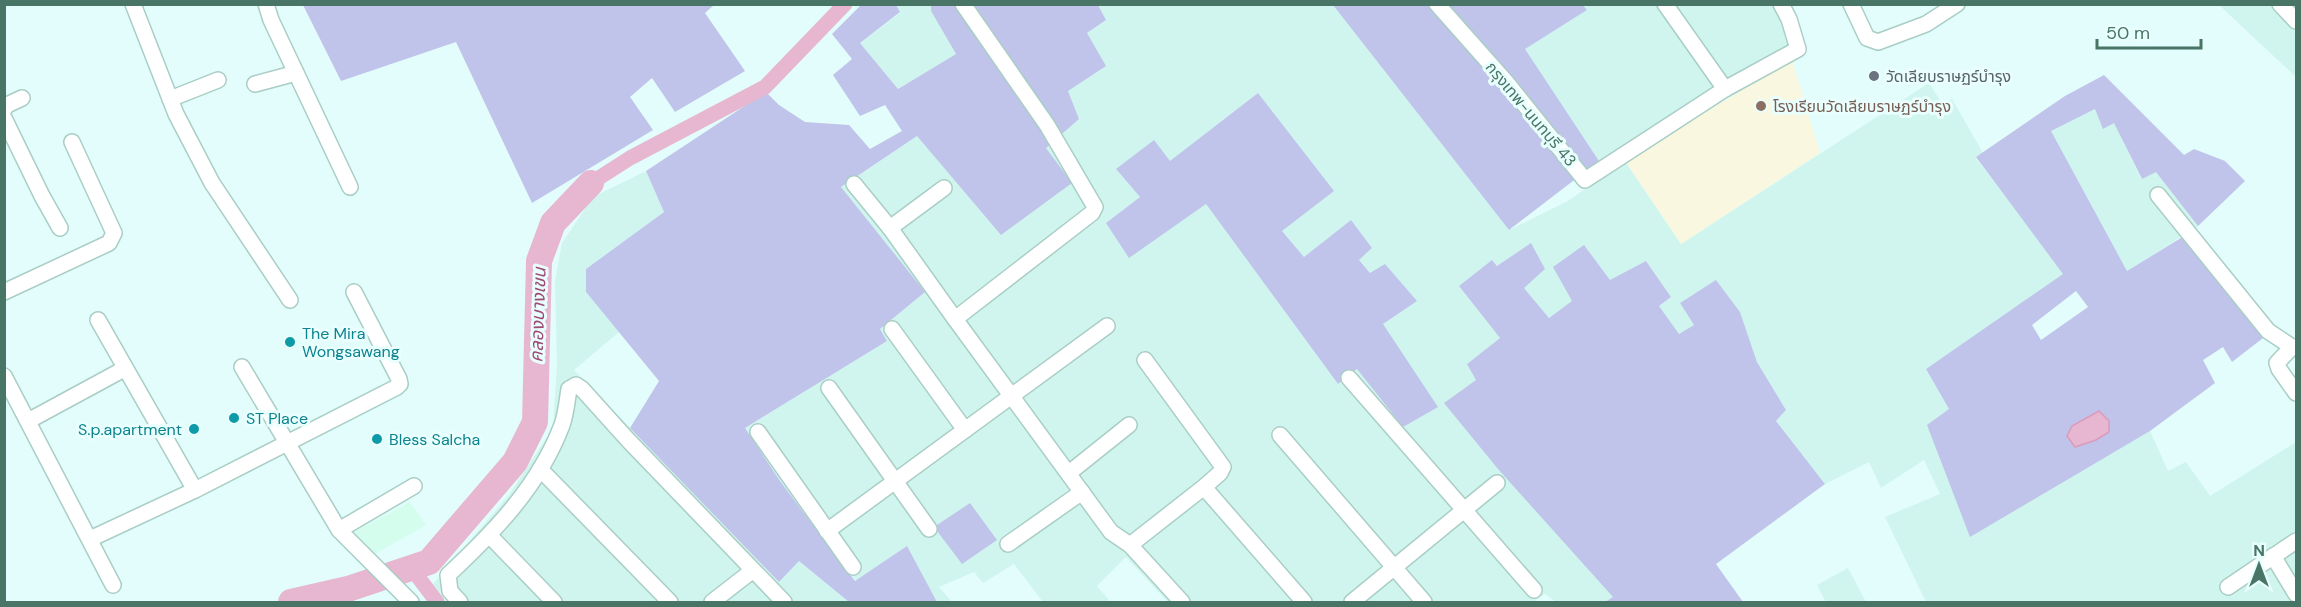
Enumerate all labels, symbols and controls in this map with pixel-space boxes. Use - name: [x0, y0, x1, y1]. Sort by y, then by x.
- scale bar: [2097, 12, 2200, 50]
- text: 50 m: [2106, 21, 2150, 45]
- street label: กรุงเทพ-นนทบุรี 43: [1481, 57, 1581, 171]
- place label: วัดเลียบราษฏร์บำรุง: [1886, 66, 2011, 87]
- marker: วัดเลียบราษฏร์บำรุง: [1867, 69, 1881, 83]
- place label: โรงเรียนวัดเลียบราษฏร์บำรุง: [1773, 96, 1951, 117]
- marker: โรงเรียนวัดเลียบราษฏร์บำรุง: [1754, 99, 1768, 113]
- water label: คลองบางเขน: [524, 266, 552, 363]
- place label: The Mira Wongsawang: [302, 323, 400, 362]
- marker: The Mira Wongsawang: [283, 335, 297, 349]
- place label: ST Place: [246, 408, 308, 429]
- marker: ST Place: [227, 411, 241, 425]
- place label: S.p.apartment: [78, 419, 182, 440]
- marker: S.p.apartment: [187, 422, 201, 436]
- place label: Bless Salcha: [389, 429, 480, 450]
- marker: Bless Salcha: [370, 432, 384, 446]
- north arrow: [2229, 535, 2289, 595]
- text: N: [2253, 540, 2265, 561]

